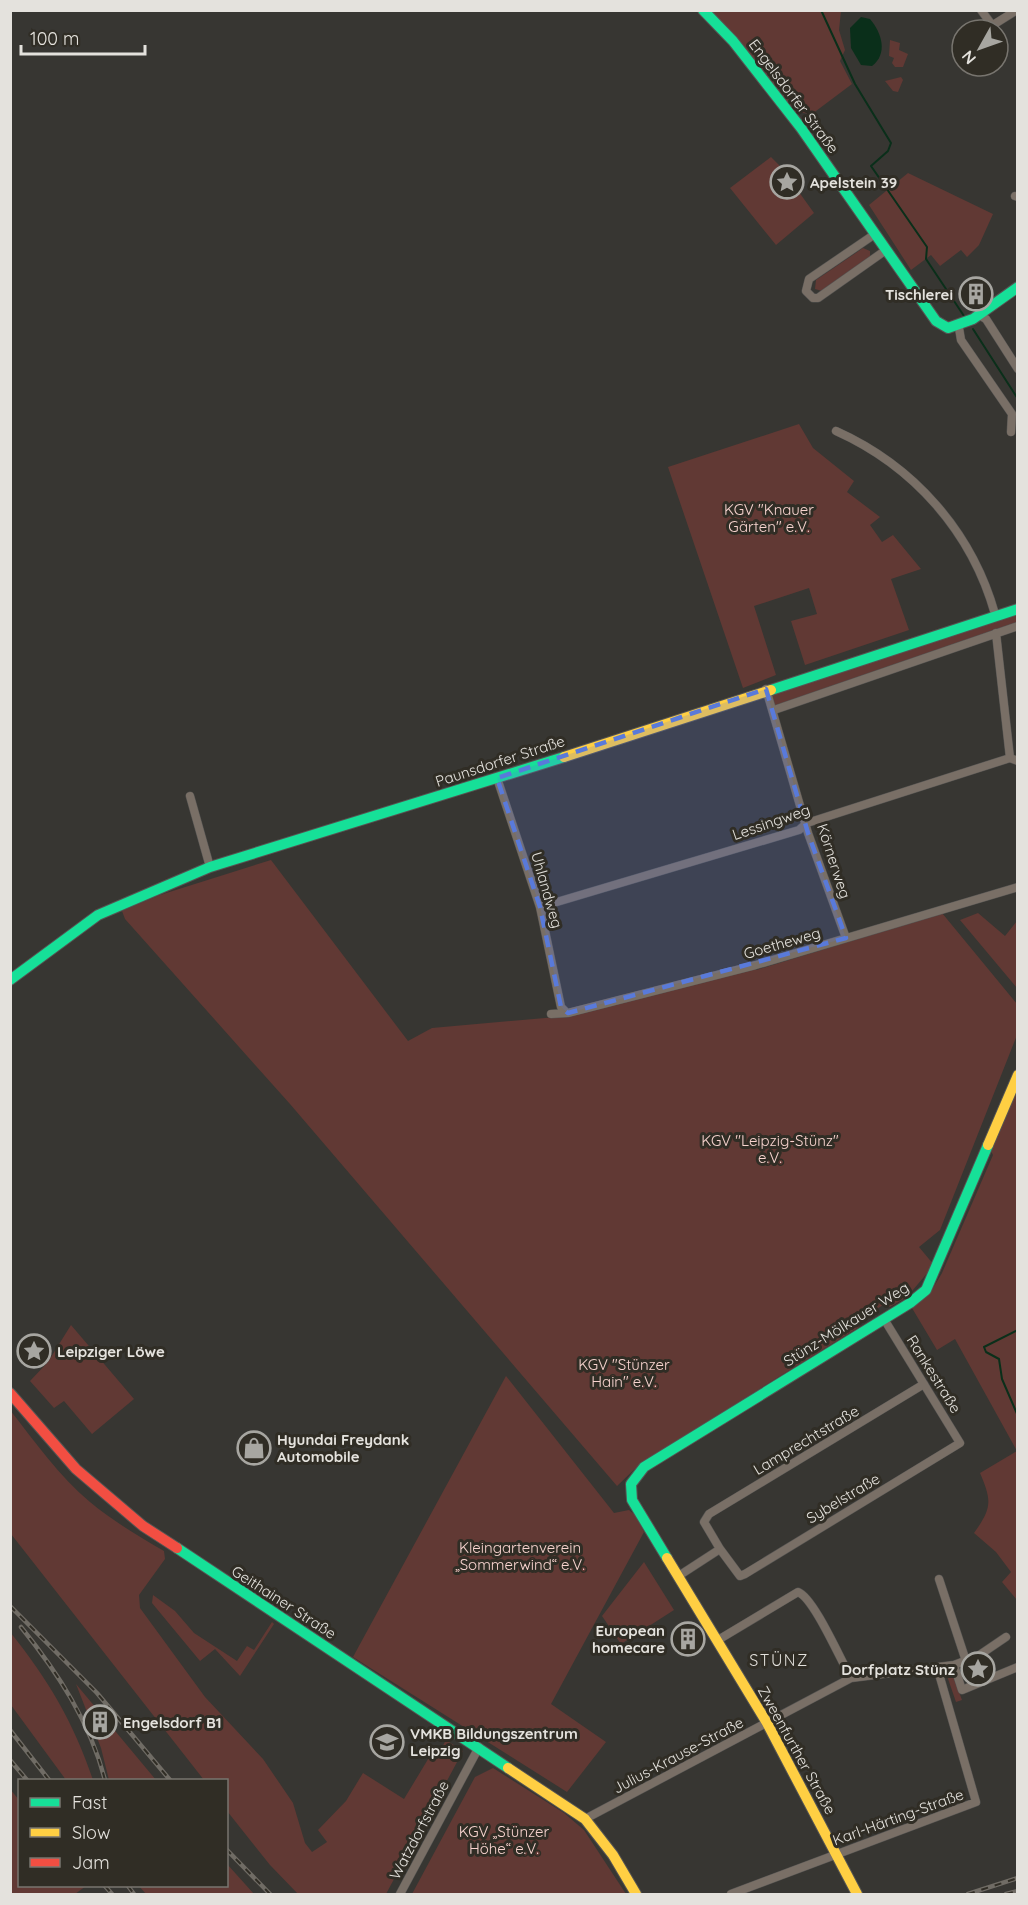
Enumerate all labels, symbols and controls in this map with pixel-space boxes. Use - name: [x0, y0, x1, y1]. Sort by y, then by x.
- scale bar: [21, 18, 146, 56]
- north arrow: [950, 18, 1010, 78]
- text: 100 m: [30, 27, 79, 50]
- street label: Engelsdorfer Straße: [745, 35, 843, 157]
- text: N: [957, 47, 980, 69]
- place icon: Apelstein 39: [769, 164, 805, 200]
- place label: Apelstein 39: [810, 173, 897, 192]
- building icon: Tischlerei: [958, 276, 994, 312]
- place label: Tischlerei: [885, 285, 953, 304]
- park label: KGV "Knauer Gärten" e.V.: [724, 500, 814, 536]
- street label: Paunsdorfer Straße: [433, 731, 567, 791]
- street label: Lessingweg: [730, 800, 812, 844]
- street label: Körnerweg: [813, 821, 855, 901]
- street label: Uhlandweg: [527, 850, 567, 930]
- street label: Goetheweg: [741, 923, 823, 963]
- park label: KGV "Leipzig-Stünz" e.V.: [701, 1131, 839, 1167]
- street label: Stünz-Mölkauer Weg: [780, 1278, 912, 1370]
- street label: Rankestraße: [903, 1331, 965, 1417]
- place icon: Leipziger Löwe: [16, 1333, 52, 1369]
- place label: Leipziger Löwe: [57, 1342, 165, 1361]
- park label: KGV "Stünzer Hain" e.V.: [578, 1355, 670, 1391]
- street label: Lamprechtstraße: [750, 1401, 862, 1479]
- shop icon: Hyundai Freydank Automobile: [236, 1430, 272, 1466]
- place label: Hyundai Freydank Automobile: [277, 1430, 409, 1466]
- street label: Sybelstraße: [803, 1469, 883, 1527]
- park label: Kleingartenverein „Sommerwind“ e.V.: [455, 1538, 585, 1574]
- street label: Geithainer Straße: [228, 1561, 340, 1643]
- place label: European homecare: [592, 1621, 665, 1657]
- building icon: European homecare: [670, 1621, 706, 1657]
- district label: STÜNZ: [749, 1650, 809, 1670]
- place icon: Dorfplatz Stünz: [960, 1651, 996, 1687]
- place label: Dorfplatz Stünz: [841, 1660, 955, 1679]
- street label: Zweenfurther Straße: [754, 1682, 840, 1818]
- building icon: Engelsdorf B1: [82, 1704, 118, 1740]
- street label: Julius-Krause-Straße: [609, 1712, 747, 1798]
- place label: Engelsdorf B1: [123, 1713, 222, 1732]
- school or university icon: VMKB Bildungszentrum Leipzig: [369, 1724, 405, 1760]
- place label: VMKB Bildungszentrum Leipzig: [410, 1724, 578, 1760]
- street label: Watzdorfstraße: [385, 1777, 453, 1883]
- legend: [18, 1779, 228, 1887]
- street label: Karl-Härting-Straße: [830, 1784, 966, 1850]
- text: Fast: [72, 1791, 107, 1814]
- text: Slow: [72, 1821, 110, 1844]
- park label: KGV „Stünzer Höhe“ e.V.: [459, 1822, 550, 1858]
- text: Jam: [72, 1851, 110, 1874]

